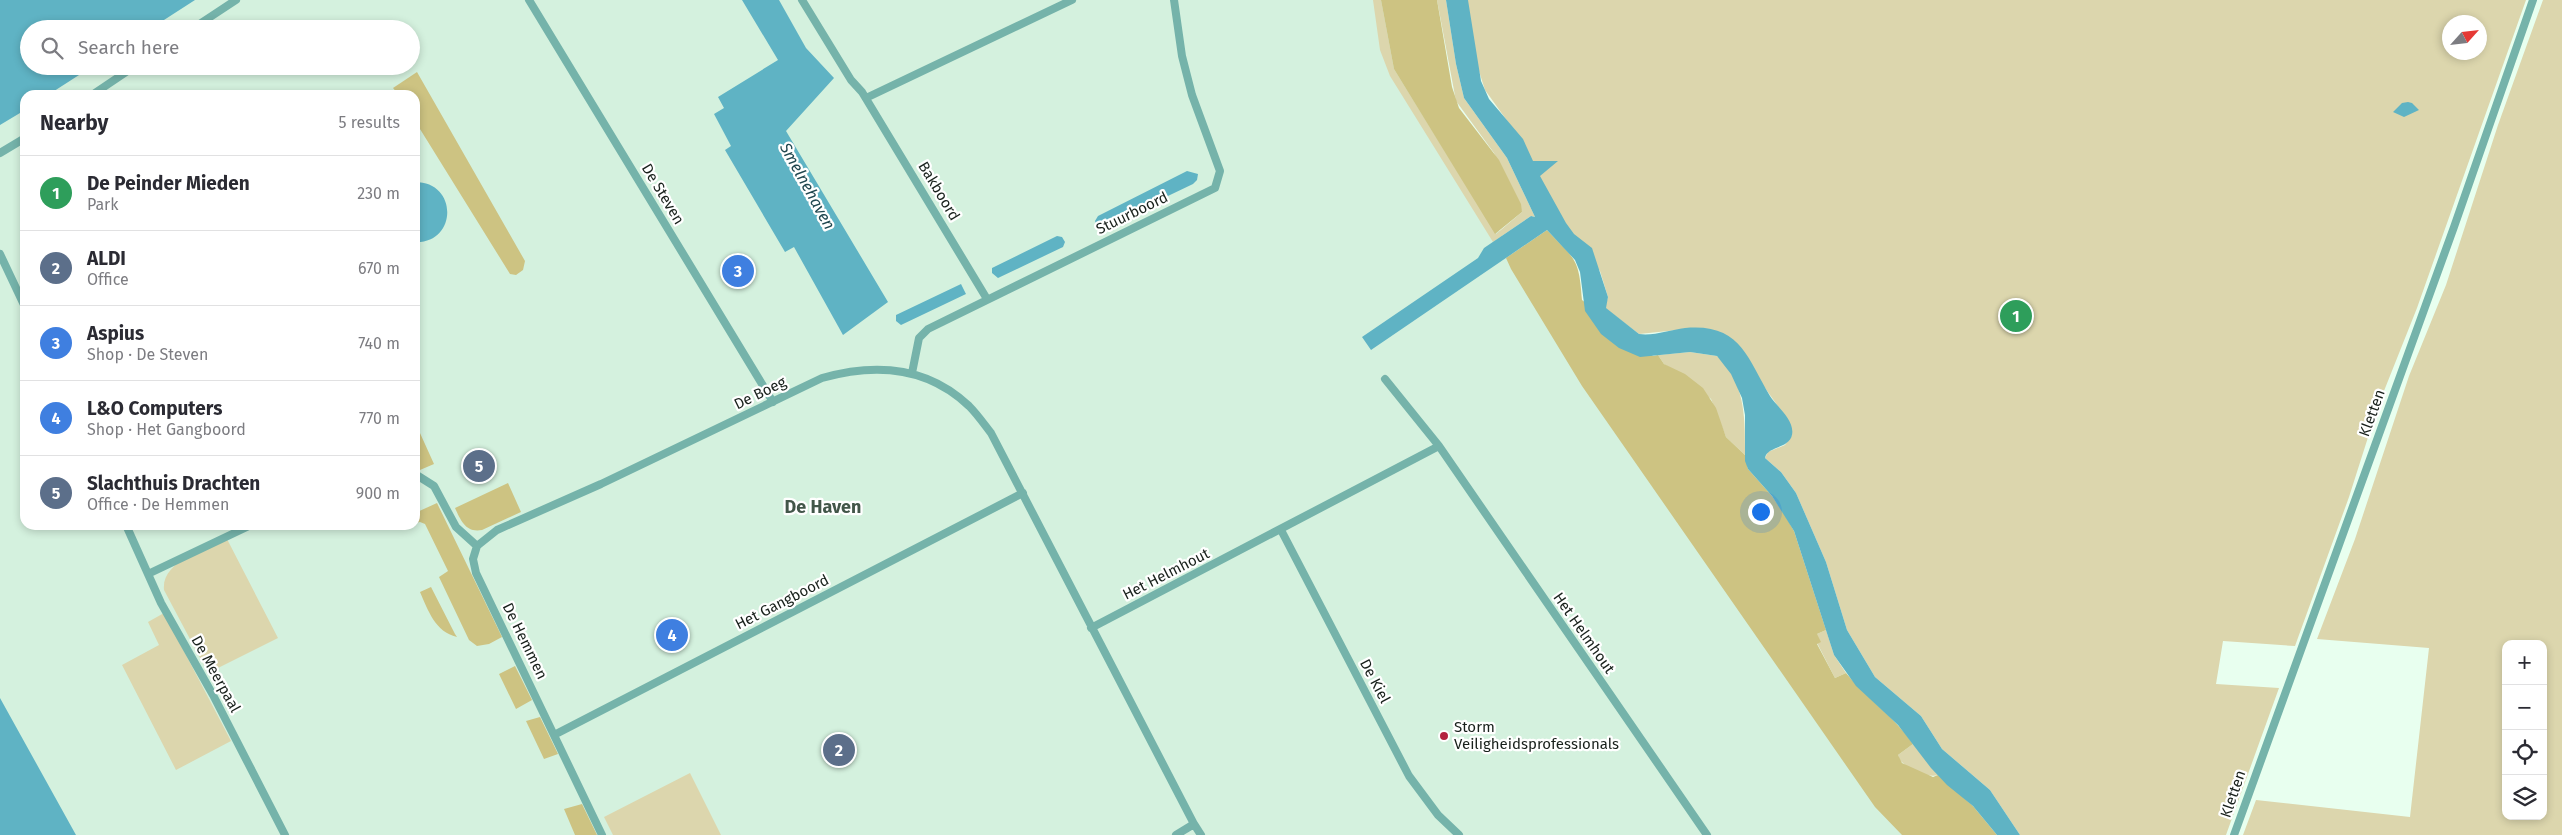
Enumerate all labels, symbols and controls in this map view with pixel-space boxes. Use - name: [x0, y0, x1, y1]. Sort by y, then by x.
- north arrow: [2442, 15, 2487, 60]
- search box: [20, 20, 420, 75]
- icon: search: [38, 34, 66, 62]
- text: Search here: [78, 36, 179, 59]
- text: Nearby: [40, 110, 108, 136]
- text: 5 results: [339, 113, 400, 132]
- water label: Smelnehaven: [775, 139, 839, 233]
- street label: Bakboord: [914, 158, 964, 224]
- street label: De Steven: [638, 160, 688, 228]
- text: De Peinder Mieden: [87, 172, 250, 195]
- text: 1: [52, 184, 60, 203]
- text: 230 m: [357, 184, 400, 203]
- street label: Stuurboord: [1093, 188, 1171, 238]
- text: Park: [87, 195, 119, 214]
- text: ALDI: [87, 247, 126, 270]
- pin: 3: [722, 252, 754, 290]
- text: 2: [52, 259, 60, 278]
- text: 670 m: [358, 259, 400, 278]
- text: Office: [87, 270, 129, 289]
- pin: 1: [2000, 297, 2032, 335]
- text: Aspius: [87, 322, 144, 345]
- text: 3: [52, 334, 60, 353]
- text: 740 m: [358, 334, 400, 353]
- text: Shop · De Steven: [87, 345, 208, 364]
- street label: De Boeg: [731, 373, 789, 413]
- street label: Kletten: [2355, 387, 2389, 439]
- text: L&O Computers: [87, 397, 222, 420]
- text: 4: [51, 409, 61, 428]
- text: 770 m: [359, 409, 400, 428]
- text: Shop · Het Gangboord: [87, 420, 246, 439]
- pin: 5: [463, 447, 495, 485]
- text: Slachthuis Drachten: [87, 472, 260, 495]
- text: 5: [52, 484, 60, 503]
- text: 900 m: [356, 484, 400, 503]
- text: Office · De Hemmen: [87, 495, 229, 514]
- district label: De Haven: [785, 496, 861, 518]
- your location: [1748, 499, 1774, 525]
- street label: Het Helmhout: [1120, 544, 1213, 604]
- street label: Het Gangboord: [732, 571, 832, 633]
- street label: Het Helmhout: [1549, 589, 1619, 678]
- street label: De Hemmen: [499, 600, 551, 682]
- pin: 4: [656, 616, 688, 654]
- street label: De Meerpaal: [188, 633, 245, 716]
- map controls: [2502, 640, 2547, 820]
- button: +: [2502, 640, 2547, 685]
- street label: De Kiel: [1356, 656, 1394, 707]
- button: −: [2502, 685, 2547, 730]
- place label: Storm Veiligheidsprofessionals: [1454, 718, 1619, 753]
- marker: Storm Veiligheidsprofessionals: [1438, 730, 1450, 742]
- button: locate: [2502, 730, 2547, 775]
- pin: 2: [823, 731, 855, 769]
- street label: Kletten: [2217, 768, 2249, 820]
- button: layers: [2502, 775, 2547, 820]

